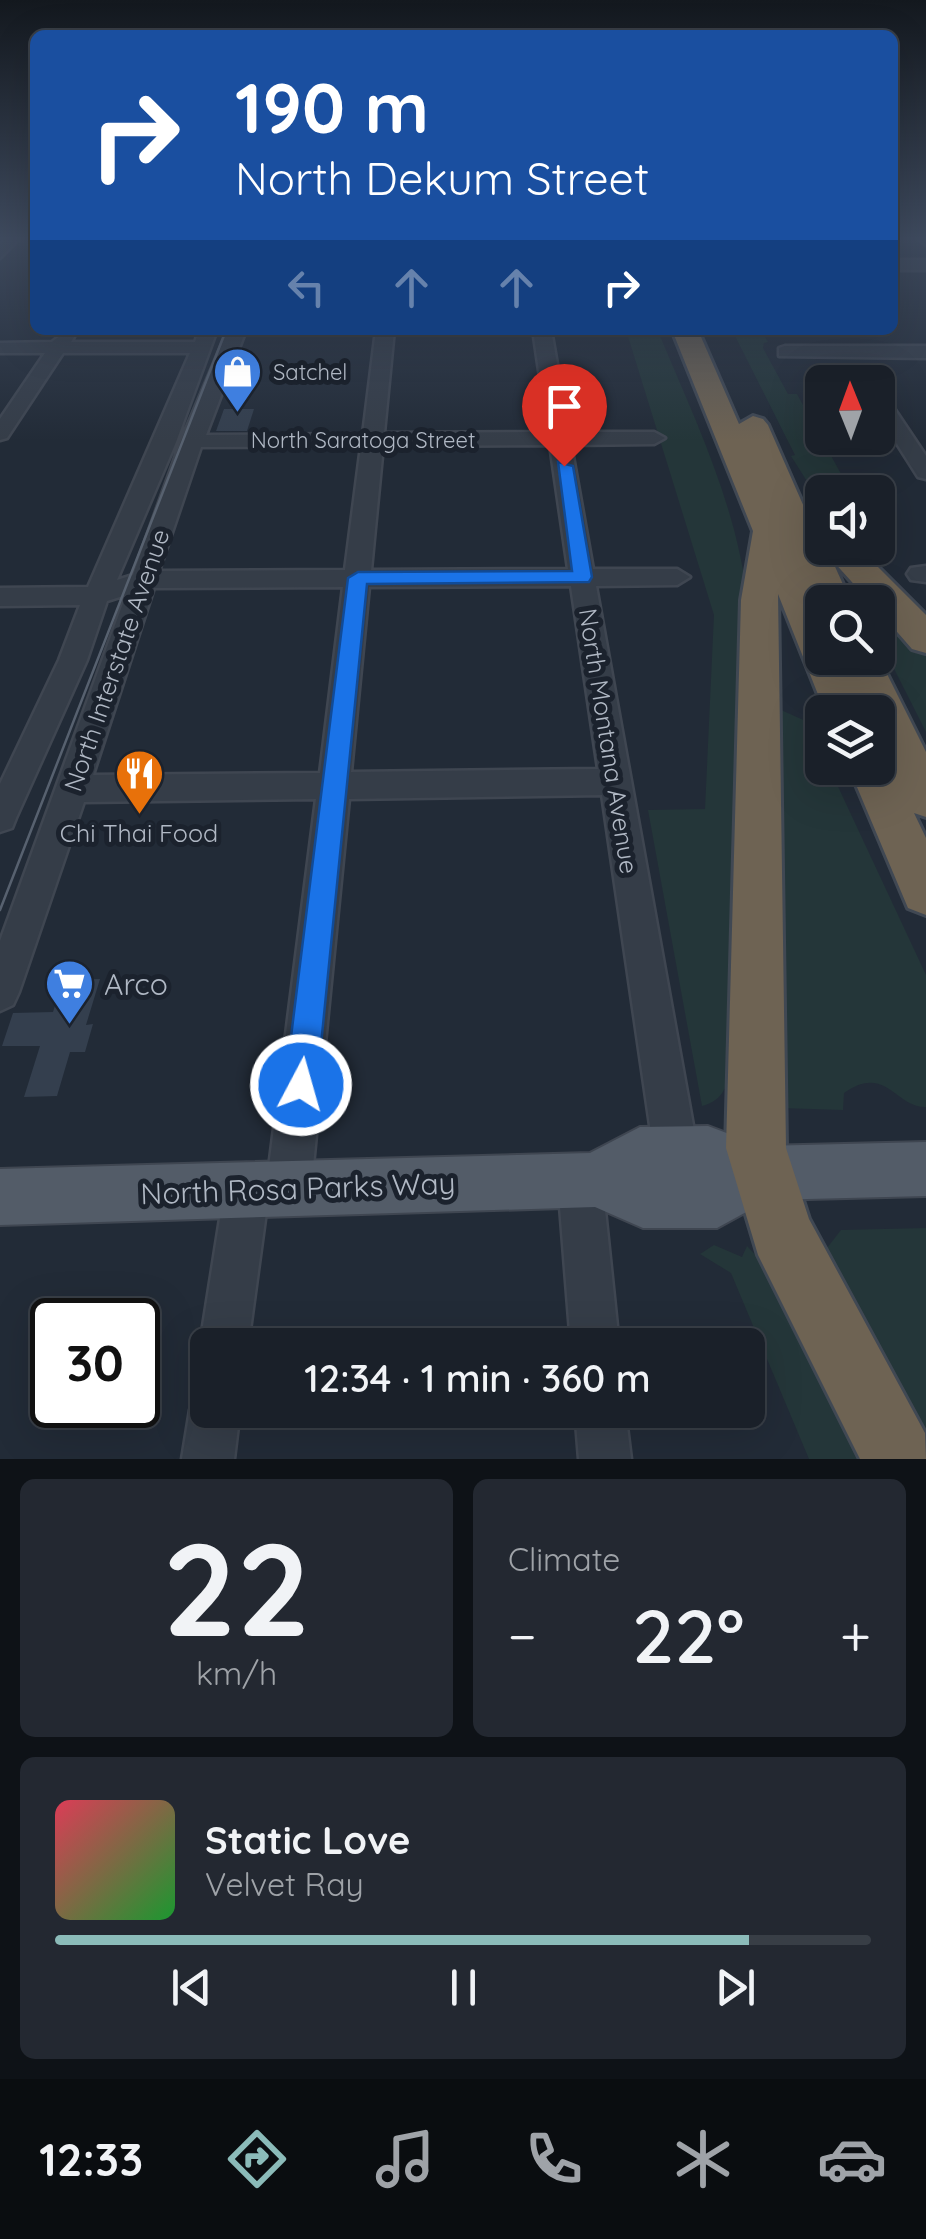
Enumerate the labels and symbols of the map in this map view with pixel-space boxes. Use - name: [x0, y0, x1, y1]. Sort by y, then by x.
- shop icon: Satchel: [212, 346, 264, 414]
- place label: Satchel: [273, 358, 347, 386]
- pin: [522, 364, 607, 467]
- north arrow: [805, 365, 895, 455]
- street label: North Saratoga Street: [251, 426, 475, 454]
- street label: North Interstate Avenue: [57, 525, 175, 795]
- street label: North Montana Avenue: [573, 606, 645, 876]
- restaurant icon: Chi Thai Food: [113, 748, 165, 816]
- place label: Chi Thai Food: [60, 817, 218, 848]
- supermarket icon: Arco: [43, 958, 95, 1026]
- place label: Arco: [104, 965, 168, 1003]
- position arrow: [249, 1033, 353, 1137]
- street label: North Rosa Parks Way: [140, 1164, 456, 1212]
- speed limit sign: 30: [30, 1298, 160, 1428]

